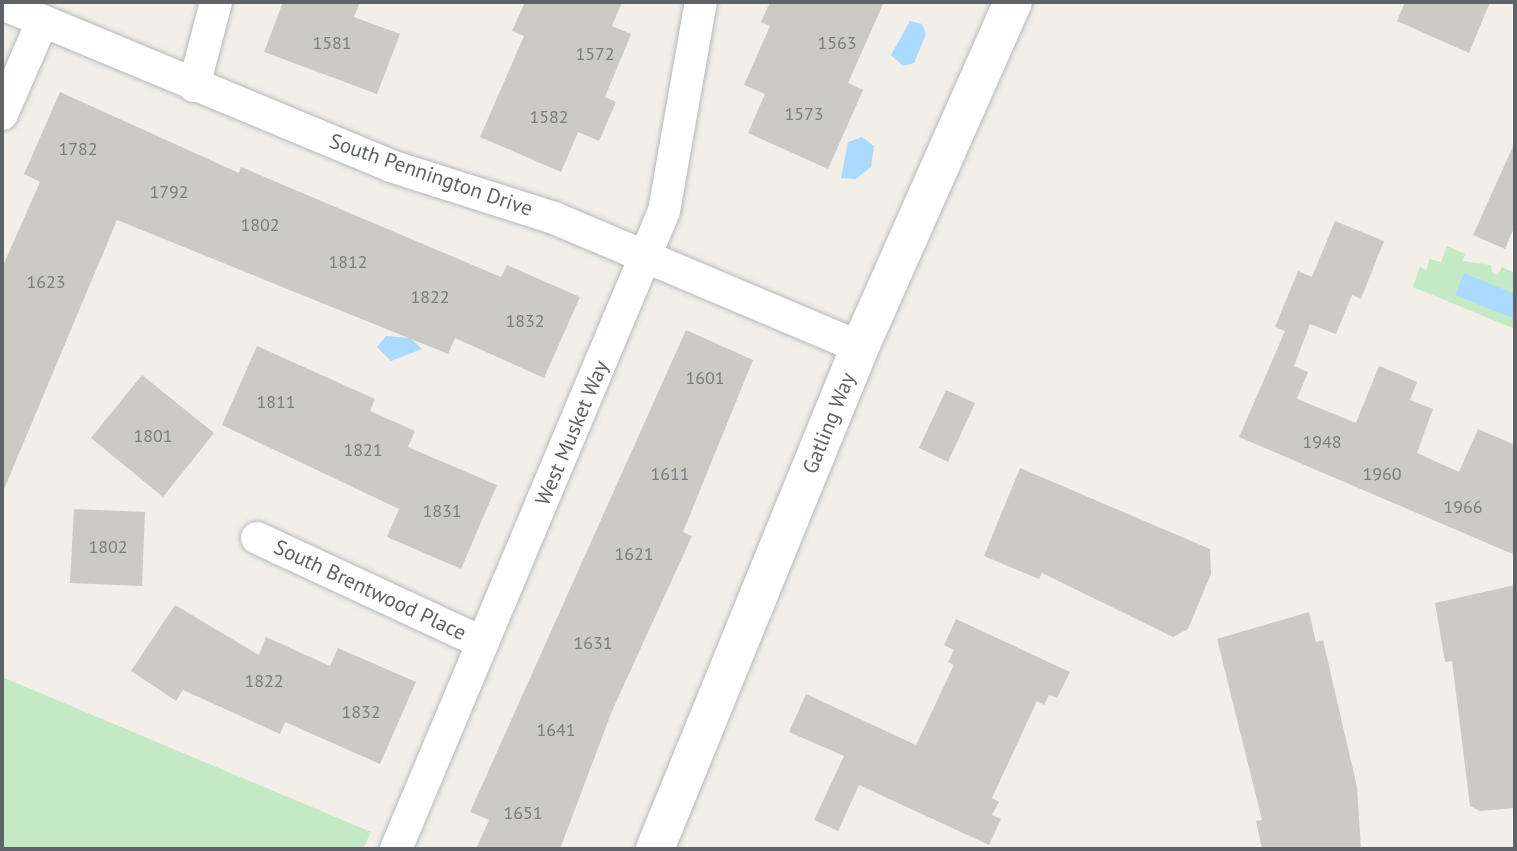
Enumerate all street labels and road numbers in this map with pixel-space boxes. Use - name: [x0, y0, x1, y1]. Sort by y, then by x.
- street label: South Pennington Drive: [326, 128, 536, 222]
- street label: West Musket Way: [530, 357, 614, 509]
- street label: Gatling Way: [797, 369, 861, 477]
- street label: South Brentwood Place: [270, 534, 470, 646]

